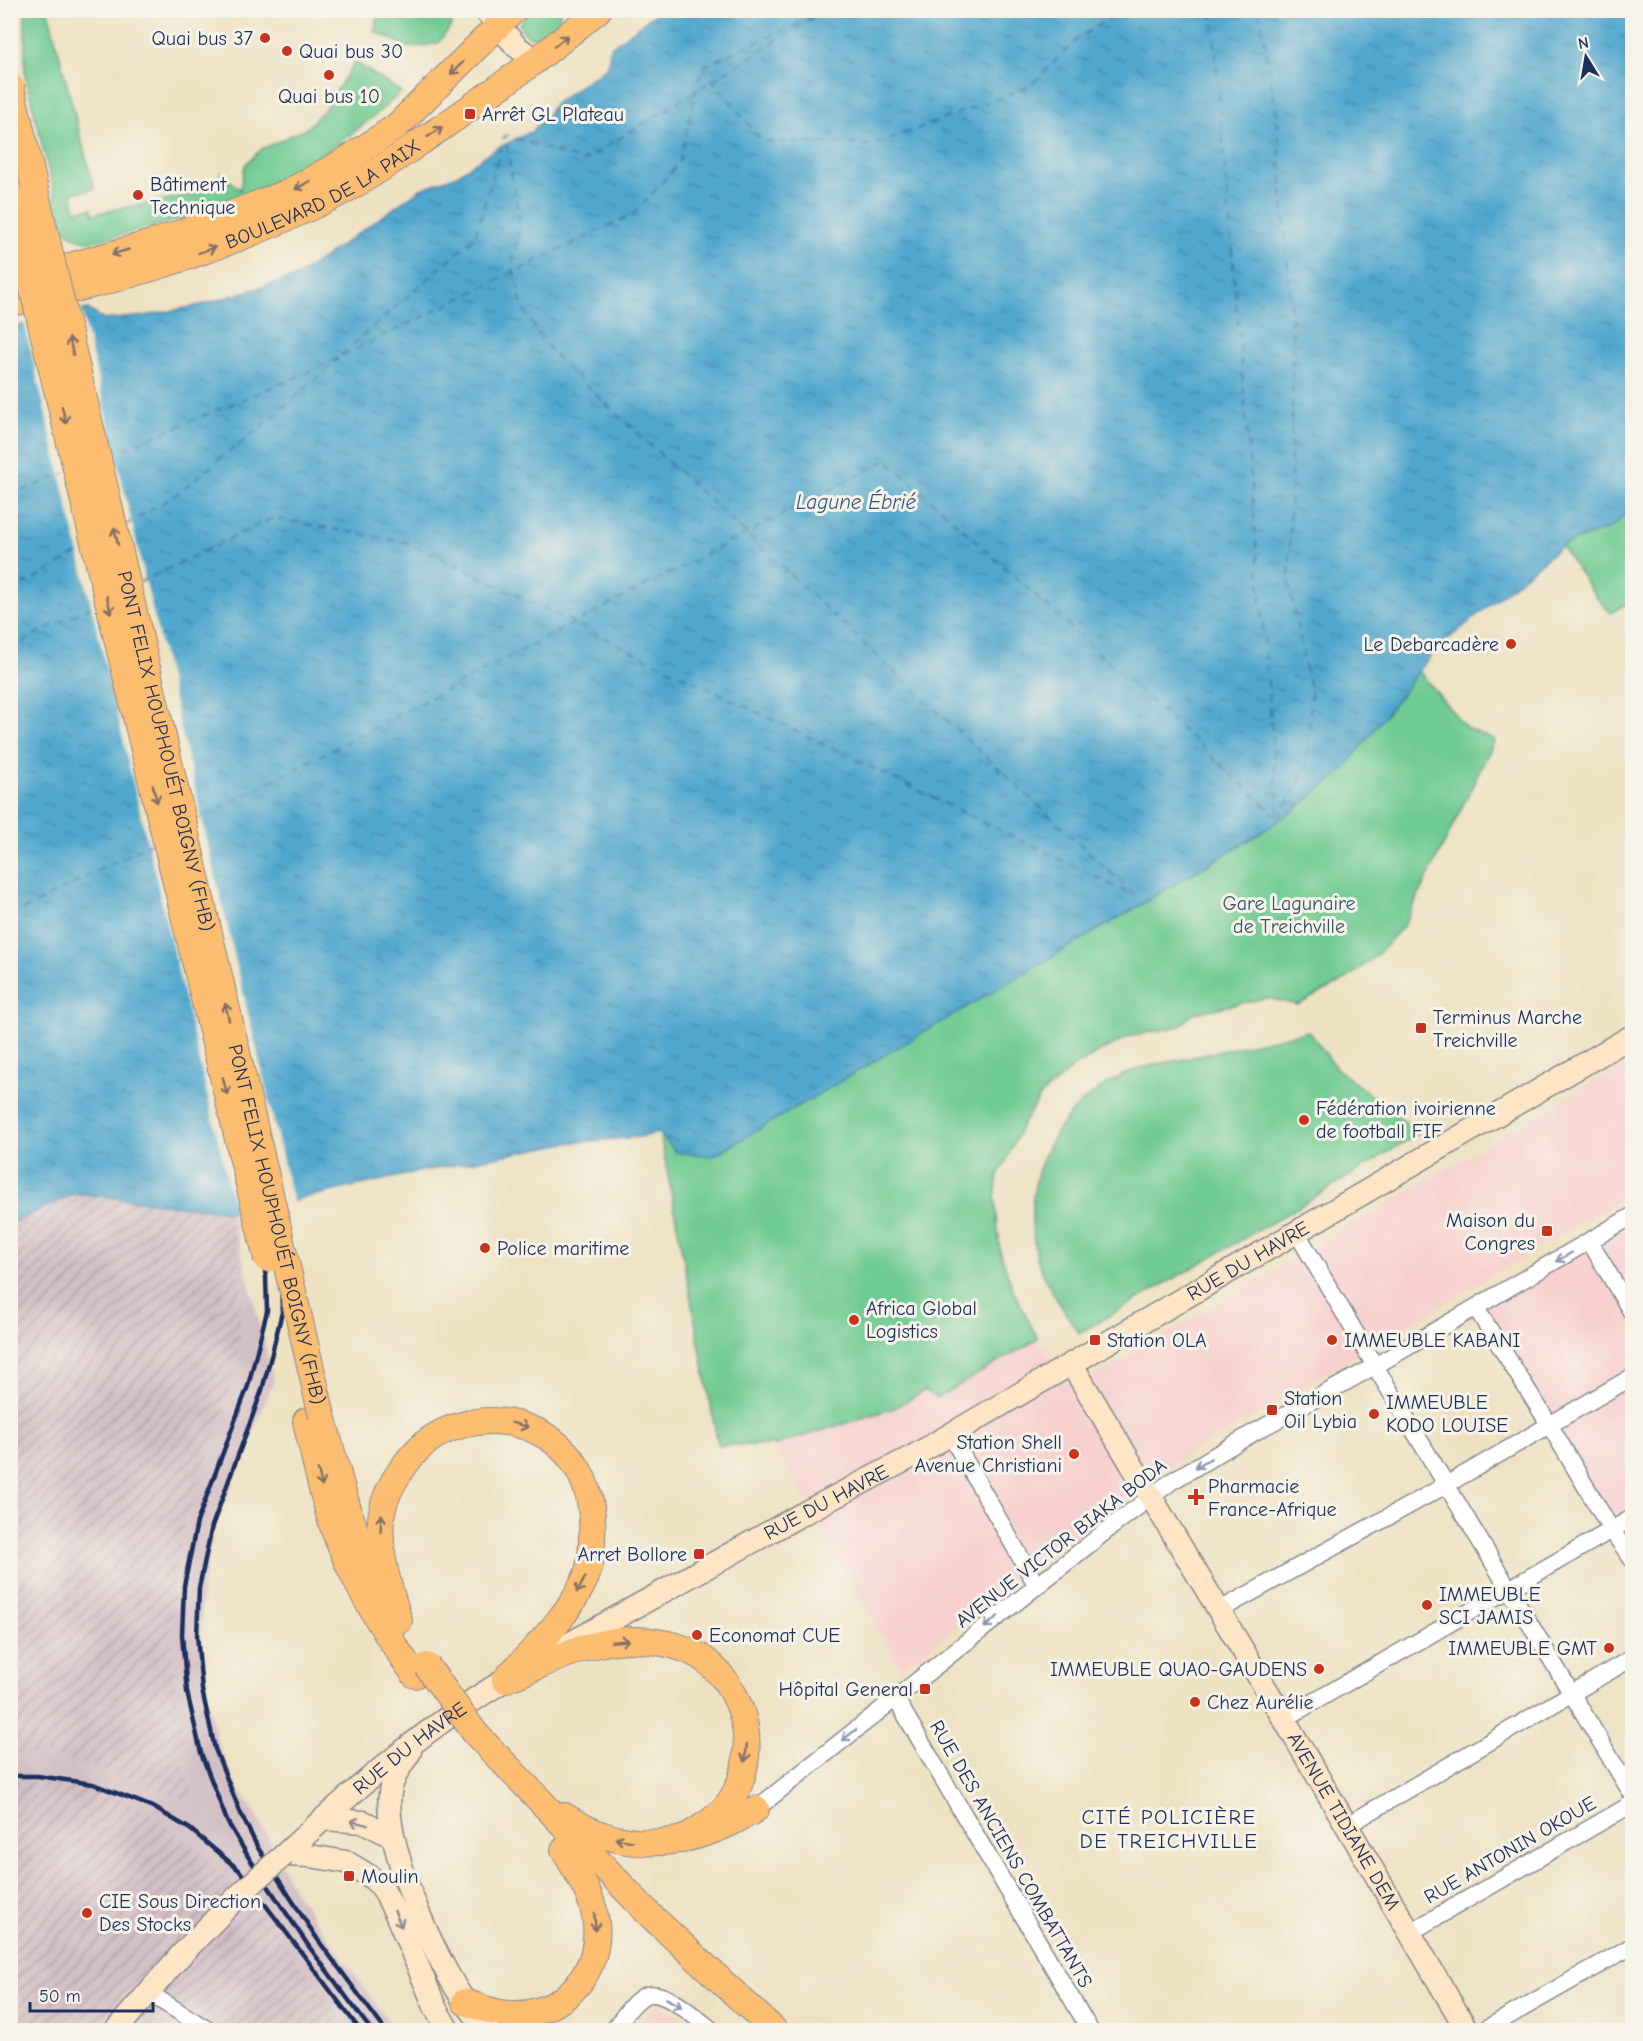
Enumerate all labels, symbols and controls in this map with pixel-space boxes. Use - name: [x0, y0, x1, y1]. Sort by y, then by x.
- place label: Quai bus 37: [152, 27, 254, 50]
- north arrow: [1556, 27, 1616, 87]
- marker: Quai bus 37: [258, 31, 272, 45]
- text: N: [1576, 33, 1590, 53]
- one-way arrow: [553, 35, 569, 48]
- place label: Quai bus 30: [299, 40, 403, 63]
- marker: Quai bus 30: [280, 44, 294, 58]
- one-way arrow: [450, 60, 464, 75]
- marker: Quai bus 10: [322, 68, 336, 82]
- place label: Quai bus 10: [278, 85, 380, 108]
- place label: Arrêt GL Plateau: [482, 103, 624, 126]
- marker: Arrêt GL Plateau: [463, 107, 477, 121]
- one-way arrow: [426, 126, 443, 138]
- street label: BOULEVARD DE LA PAIX: [222, 134, 424, 253]
- place label: Bâtiment Technique: [150, 173, 235, 219]
- one-way arrow: [294, 179, 311, 191]
- marker: Bâtiment Technique: [131, 188, 145, 202]
- one-way arrow: [197, 243, 215, 254]
- one-way arrow: [111, 247, 130, 258]
- one-way arrow: [65, 336, 77, 355]
- one-way arrow: [58, 406, 70, 425]
- water label: Lagune Ébrié: [796, 489, 916, 514]
- one-way arrow: [109, 526, 121, 545]
- street label: PONT FELIX HOUPHOUÉT BOIGNY (FHB): [113, 569, 220, 933]
- one-way arrow: [104, 595, 116, 614]
- place label: Le Debarcadère: [1364, 633, 1499, 656]
- marker: Le Debarcadère: [1504, 637, 1518, 651]
- one-way arrow: [150, 785, 162, 804]
- park label: Gare Lagunaire de Treichville: [1222, 892, 1356, 938]
- one-way arrow: [221, 1002, 233, 1021]
- place label: Terminus Marche Treichville: [1433, 1006, 1582, 1052]
- marker: Terminus Marche Treichville: [1414, 1021, 1428, 1035]
- street label: PONT FELIX HOUPHOUÉT BOIGNY (FHB): [224, 1042, 330, 1407]
- one-way arrow: [220, 1076, 232, 1095]
- place label: Fédération ivoirienne de football FIF: [1316, 1097, 1496, 1143]
- marker: Fédération ivoirienne de football FIF: [1297, 1113, 1311, 1127]
- place label: Maison du Congres: [1446, 1209, 1535, 1255]
- street label: RUE DU HAVRE: [1183, 1216, 1313, 1305]
- marker: Maison du Congres: [1540, 1224, 1554, 1238]
- place label: Police maritime: [497, 1237, 629, 1260]
- marker: Police maritime: [478, 1241, 492, 1255]
- one-way arrow: [1556, 1251, 1573, 1263]
- place label: Africa Global Logistics: [866, 1297, 977, 1343]
- marker: Africa Global Logistics: [847, 1313, 861, 1327]
- place label: Station OLA: [1107, 1329, 1207, 1352]
- place label: IMMEUBLE KABANI: [1344, 1329, 1520, 1352]
- marker: Station OLA: [1088, 1333, 1102, 1347]
- marker: IMMEUBLE KABANI: [1325, 1333, 1339, 1347]
- place label: Station Oil Lybia: [1284, 1387, 1357, 1433]
- place label: IMMEUBLE KODO LOUISE: [1386, 1391, 1508, 1437]
- marker: Station Oil Lybia: [1265, 1403, 1279, 1417]
- marker: IMMEUBLE KODO LOUISE: [1367, 1407, 1381, 1421]
- one-way arrow: [510, 1419, 529, 1431]
- place label: Station Shell Avenue Christiani: [914, 1431, 1062, 1477]
- marker: Station Shell Avenue Christiani: [1067, 1447, 1081, 1461]
- street label: AVENUE VICTOR BIAKA BODA: [951, 1453, 1171, 1632]
- one-way arrow: [1195, 1457, 1212, 1469]
- street label: RUE DU HAVRE: [760, 1460, 892, 1544]
- one-way arrow: [314, 1468, 326, 1487]
- place label: Pharmacie France-Afrique: [1208, 1475, 1336, 1521]
- marker: Pharmacie France-Afrique: [1189, 1490, 1203, 1504]
- one-way arrow: [376, 1513, 387, 1533]
- place label: Arret Bollore: [578, 1543, 687, 1566]
- marker: Arret Bollore: [692, 1547, 706, 1561]
- one-way arrow: [575, 1576, 587, 1593]
- place label: IMMEUBLE SCI JAMIS: [1439, 1583, 1541, 1629]
- marker: IMMEUBLE SCI JAMIS: [1420, 1598, 1434, 1612]
- one-way arrow: [983, 1616, 999, 1629]
- place label: Economat CUE: [709, 1624, 840, 1647]
- marker: Economat CUE: [690, 1628, 704, 1642]
- one-way arrow: [609, 1635, 629, 1646]
- place label: IMMEUBLE GMT: [1448, 1637, 1598, 1660]
- marker: IMMEUBLE GMT: [1602, 1641, 1616, 1655]
- place label: IMMEUBLE QUAO-GAUDENS: [1050, 1658, 1307, 1681]
- marker: IMMEUBLE QUAO-GAUDENS: [1312, 1662, 1326, 1676]
- place label: Hôpital General: [779, 1678, 913, 1701]
- marker: Hôpital General: [918, 1682, 932, 1696]
- place label: Chez Aurélie: [1207, 1691, 1314, 1714]
- marker: Chez Aurélie: [1188, 1695, 1202, 1709]
- street label: RUE DU HAVRE: [348, 1697, 470, 1799]
- street label: RUE DES ANCIENS COMBATTANTS: [925, 1716, 1097, 1992]
- one-way arrow: [842, 1728, 858, 1741]
- street label: AVENUE TIDIANE DEM: [1283, 1728, 1405, 1914]
- one-way arrow: [740, 1742, 751, 1762]
- street label: RUE ANTONIN OKOUE: [1420, 1791, 1600, 1909]
- district label: CITÉ POLICIÈRE DE TREICHVILLE: [1080, 1805, 1258, 1853]
- one-way arrow: [350, 1816, 369, 1828]
- one-way arrow: [615, 1834, 635, 1845]
- place label: Moulin: [361, 1865, 419, 1888]
- marker: Moulin: [342, 1869, 356, 1883]
- place label: CIE Sous Direction Des Stocks: [99, 1890, 261, 1936]
- marker: CIE Sous Direction Des Stocks: [80, 1906, 94, 1920]
- one-way arrow: [392, 1910, 404, 1928]
- one-way arrow: [590, 1912, 601, 1932]
- scale bar: [30, 1975, 153, 2013]
- text: 50 m: [39, 1986, 81, 2007]
- one-way arrow: [665, 1997, 682, 2009]

